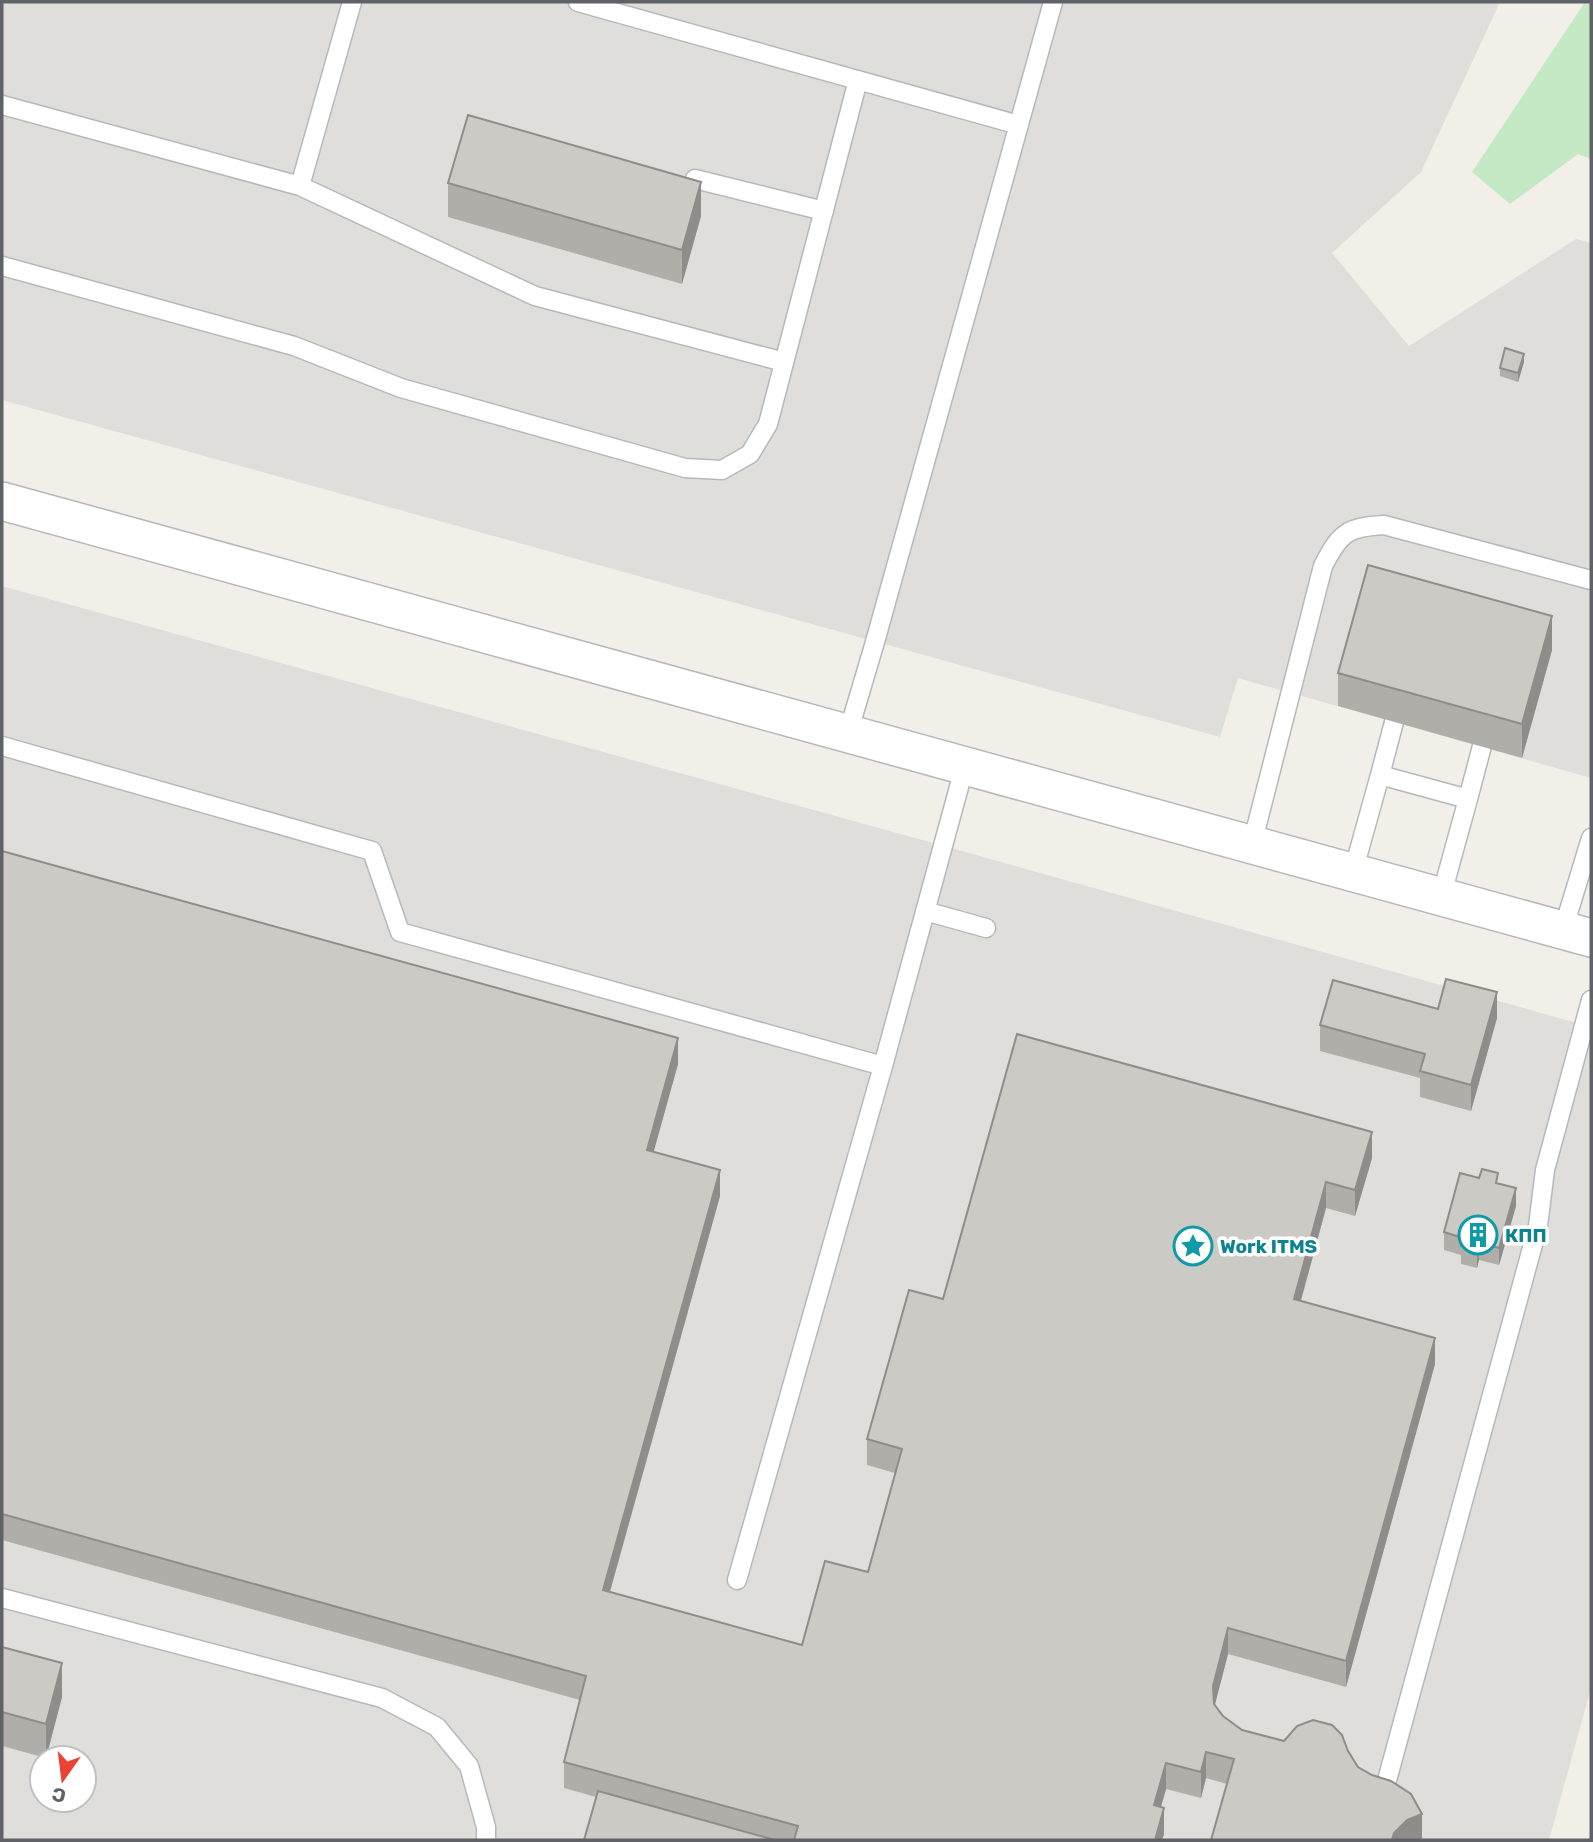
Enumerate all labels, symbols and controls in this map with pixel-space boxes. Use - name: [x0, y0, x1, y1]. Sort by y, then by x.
- building icon: КПП: [1457, 1214, 1499, 1256]
- place label: КПП: [1505, 1224, 1547, 1247]
- place icon: Work ITMS: [1172, 1225, 1214, 1267]
- place label: Work ITMS: [1220, 1235, 1318, 1258]
- north arrow: [28, 1744, 98, 1814]
- text: С: [50, 1782, 68, 1808]

